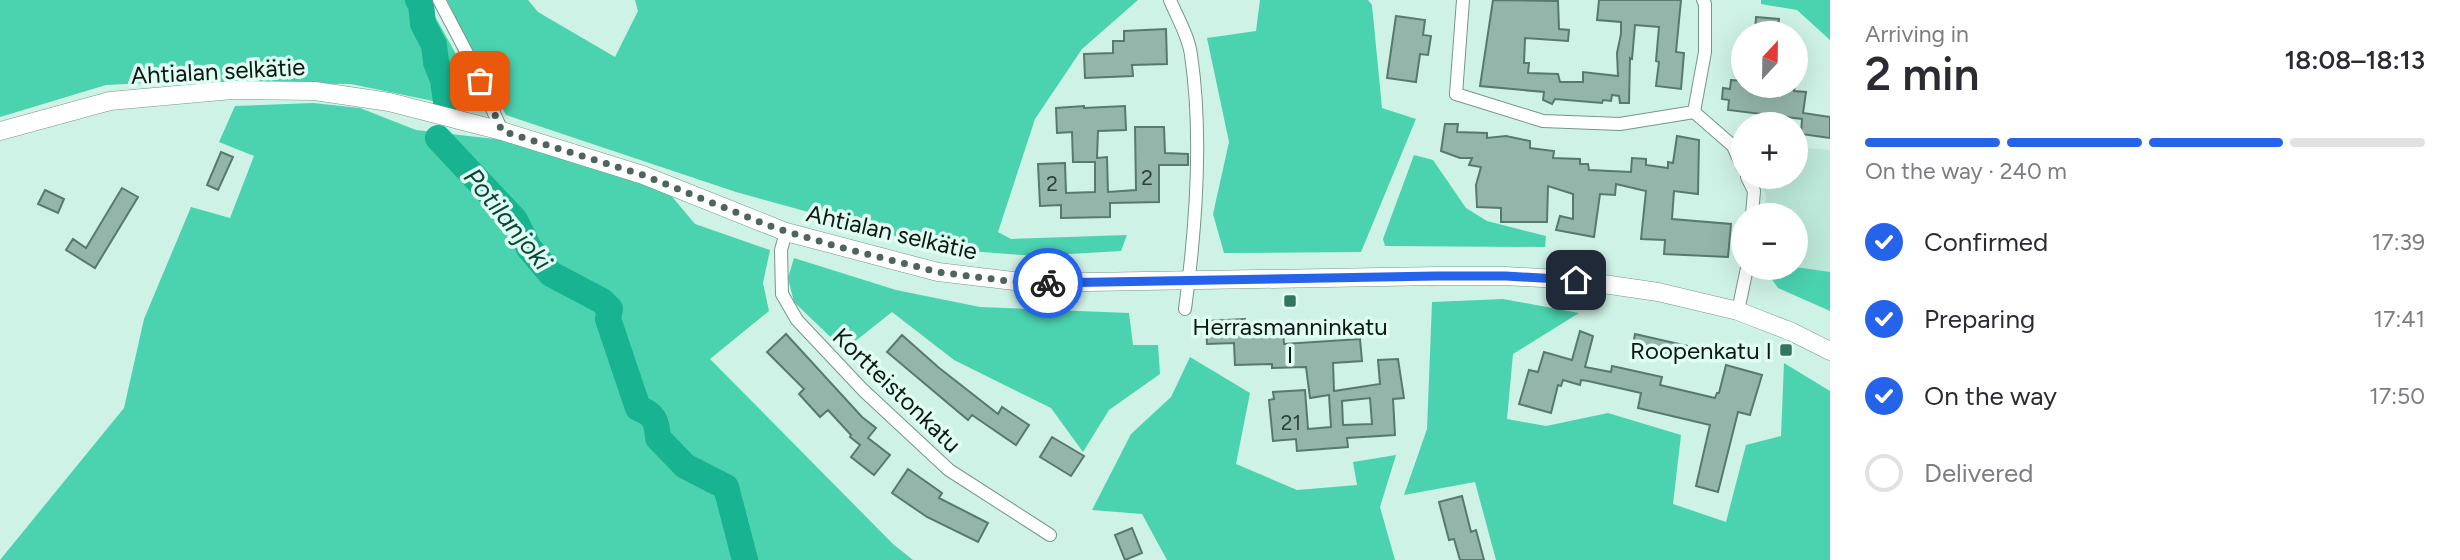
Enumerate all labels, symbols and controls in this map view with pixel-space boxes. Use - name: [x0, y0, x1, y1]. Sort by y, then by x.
- text: Arriving in: [1865, 20, 1969, 48]
- north arrow: [1731, 21, 1808, 98]
- map controls: [1731, 21, 1808, 280]
- text: 18:08–18:13: [2284, 44, 2425, 76]
- text: 2 min: [1865, 46, 1980, 102]
- pin: [450, 51, 510, 111]
- street label: Ahtialan selkätie: [130, 52, 306, 90]
- icon: bag: [461, 62, 499, 100]
- button: +: [1731, 112, 1808, 189]
- text: On the way · 240 m: [1865, 157, 2067, 185]
- water label: Potilanjoki: [457, 162, 559, 277]
- house number: 2: [1141, 165, 1153, 190]
- house number: 2: [1046, 171, 1058, 196]
- street label: Ahtialan selkätie: [804, 198, 980, 266]
- button: −: [1731, 203, 1808, 280]
- icon: check: [1865, 223, 1903, 261]
- text: Confirmed: [1924, 226, 2048, 258]
- text: 17:39: [2372, 228, 2425, 256]
- courier: [1013, 248, 1083, 318]
- pin: [1546, 250, 1606, 310]
- icon: home: [1557, 261, 1595, 299]
- icon: bike: [1029, 264, 1067, 302]
- marker: Herrasmanninkatu I: [1282, 293, 1298, 309]
- icon: check: [1865, 300, 1903, 338]
- text: Preparing: [1924, 303, 2035, 335]
- text: 17:41: [2374, 305, 2425, 333]
- place label: Herrasmanninkatu I: [1192, 312, 1388, 369]
- street label: Kortteistonkatu: [827, 322, 967, 458]
- place label: Roopenkatu I: [1630, 336, 1772, 365]
- marker: Roopenkatu I: [1778, 342, 1794, 358]
- icon: check: [1865, 377, 1903, 415]
- text: On the way: [1924, 380, 2057, 412]
- text: 17:50: [2369, 382, 2425, 410]
- house number: 21: [1281, 410, 1301, 435]
- text: Delivered: [1924, 457, 2033, 489]

